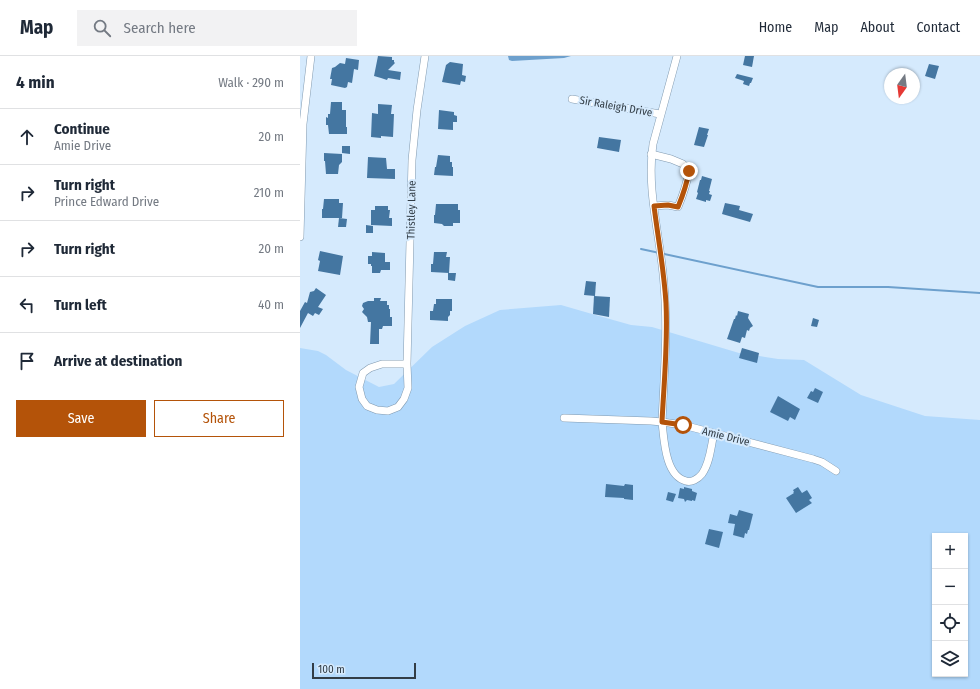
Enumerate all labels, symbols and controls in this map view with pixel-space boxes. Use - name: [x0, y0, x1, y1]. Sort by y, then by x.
- search box: [77, 10, 357, 46]
- text: Map: [20, 16, 53, 39]
- icon: search: [91, 17, 113, 39]
- text: Search here: [123, 19, 196, 37]
- text: Home: [759, 19, 792, 36]
- text: Map: [814, 19, 838, 36]
- text: About: [860, 19, 895, 36]
- text: Contact: [917, 19, 960, 36]
- north arrow: [884, 68, 920, 104]
- text: 4 min: [16, 72, 55, 93]
- text: Walk · 290 m: [218, 75, 284, 90]
- street label: Sir Raleigh Drive: [578, 94, 653, 119]
- text: Continue: [54, 120, 110, 138]
- icon: ahead: [16, 126, 38, 148]
- text: 20 m: [258, 129, 284, 144]
- text: Amie Drive: [54, 138, 111, 153]
- route end: [680, 162, 698, 180]
- text: Turn right: [54, 176, 115, 194]
- street label: Thistley Lane: [404, 180, 419, 240]
- icon: right: [16, 182, 38, 204]
- text: 210 m: [254, 185, 284, 200]
- text: Prince Edward Drive: [54, 194, 159, 209]
- icon: right: [16, 238, 38, 260]
- text: Turn right: [54, 240, 115, 258]
- text: 20 m: [258, 241, 284, 256]
- icon: left: [16, 294, 38, 316]
- text: Turn left: [54, 296, 107, 314]
- text: 40 m: [258, 297, 284, 312]
- icon: arrive: [16, 350, 38, 372]
- text: Arrive at destination: [54, 352, 182, 370]
- button: Save: [16, 400, 146, 437]
- button: Share: [154, 400, 284, 437]
- route start: [674, 416, 692, 434]
- street label: Amie Drive: [701, 424, 751, 449]
- map controls: [932, 533, 968, 677]
- button: +: [932, 533, 968, 569]
- button: −: [932, 569, 968, 605]
- button: locate: [932, 605, 968, 641]
- button: layers: [932, 641, 968, 677]
- scale bar: [312, 661, 416, 680]
- text: 100 m: [318, 663, 345, 676]

